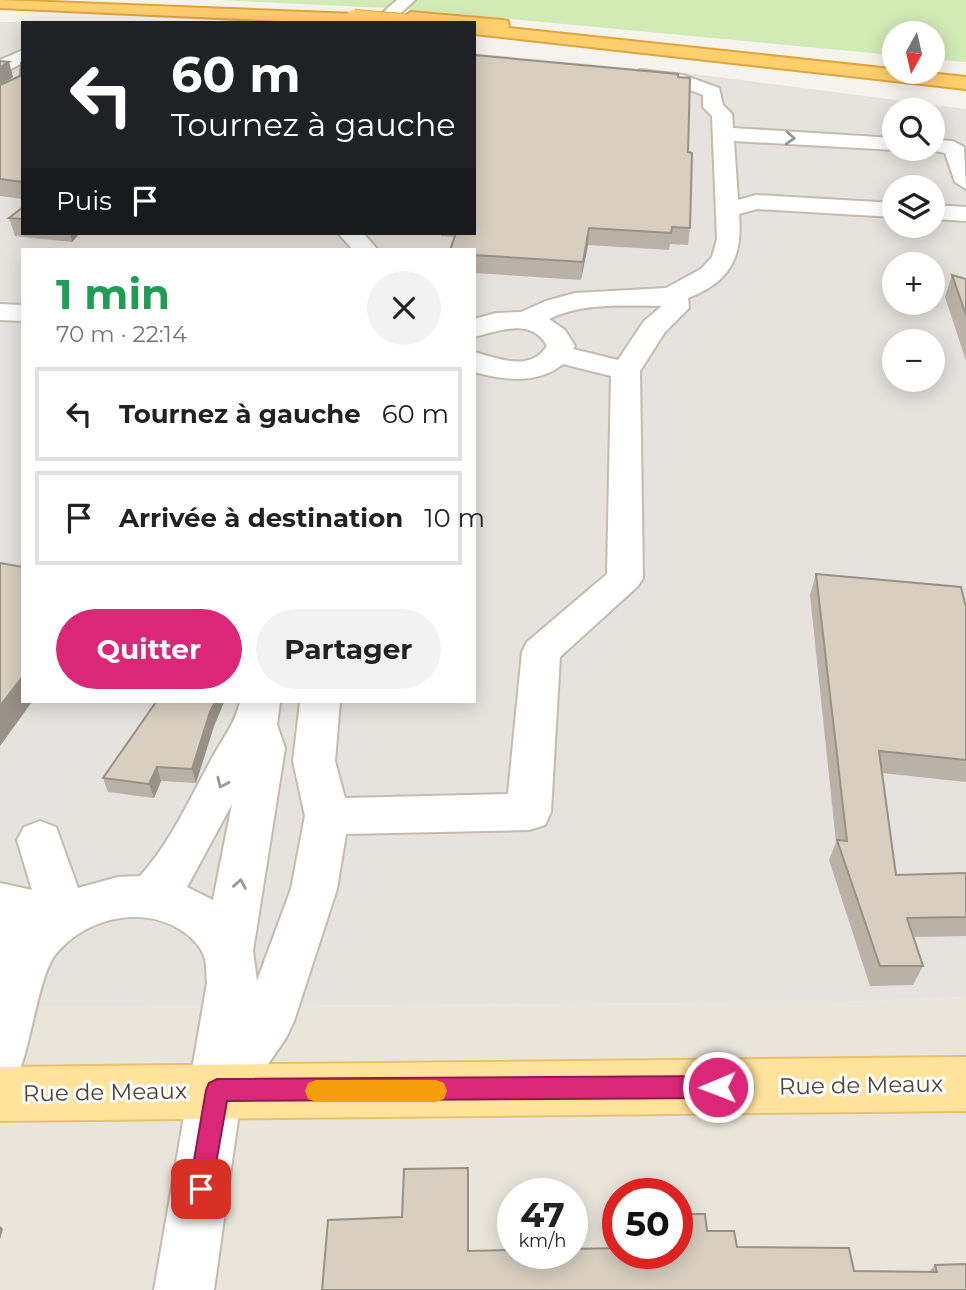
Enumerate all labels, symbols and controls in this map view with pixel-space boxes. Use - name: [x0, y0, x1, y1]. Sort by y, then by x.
- north arrow: [882, 21, 945, 84]
- map controls: [882, 21, 945, 392]
- text: 60 m: [171, 45, 301, 104]
- icon: left: [56, 49, 147, 140]
- button: search: [882, 98, 945, 161]
- text: Tournez à gauche: [171, 105, 456, 144]
- one-way arrow: [785, 130, 796, 145]
- button: layers: [882, 175, 945, 238]
- icon: arrive: [126, 182, 164, 220]
- text: Puis: [56, 185, 112, 217]
- button: +: [882, 252, 945, 315]
- text: 1 min: [56, 268, 170, 320]
- button: close: [367, 271, 441, 345]
- text: 70 m · 22:14: [56, 320, 187, 348]
- button: −: [882, 329, 945, 392]
- icon: left: [60, 395, 98, 433]
- text: Tournez à gauche: [119, 398, 361, 430]
- text: 60 m: [382, 398, 449, 430]
- icon: arrive: [60, 499, 98, 537]
- text: Arrivée à destination: [119, 502, 403, 534]
- text: 10 m: [424, 502, 485, 534]
- button: Quitter: [56, 609, 242, 689]
- button: Partager: [256, 609, 441, 689]
- one-way arrow: [216, 776, 230, 789]
- one-way arrow: [232, 878, 247, 890]
- position arrow: [681, 1050, 755, 1124]
- street label: Rue de Meaux: [779, 1070, 943, 1100]
- street label: Rue de Meaux: [23, 1077, 187, 1107]
- pin: [171, 1159, 231, 1219]
- icon: arrive: [182, 1170, 220, 1208]
- speed limit sign: 50: [602, 1178, 693, 1269]
- text: 47: [520, 1193, 565, 1236]
- text: km/h: [518, 1230, 567, 1252]

